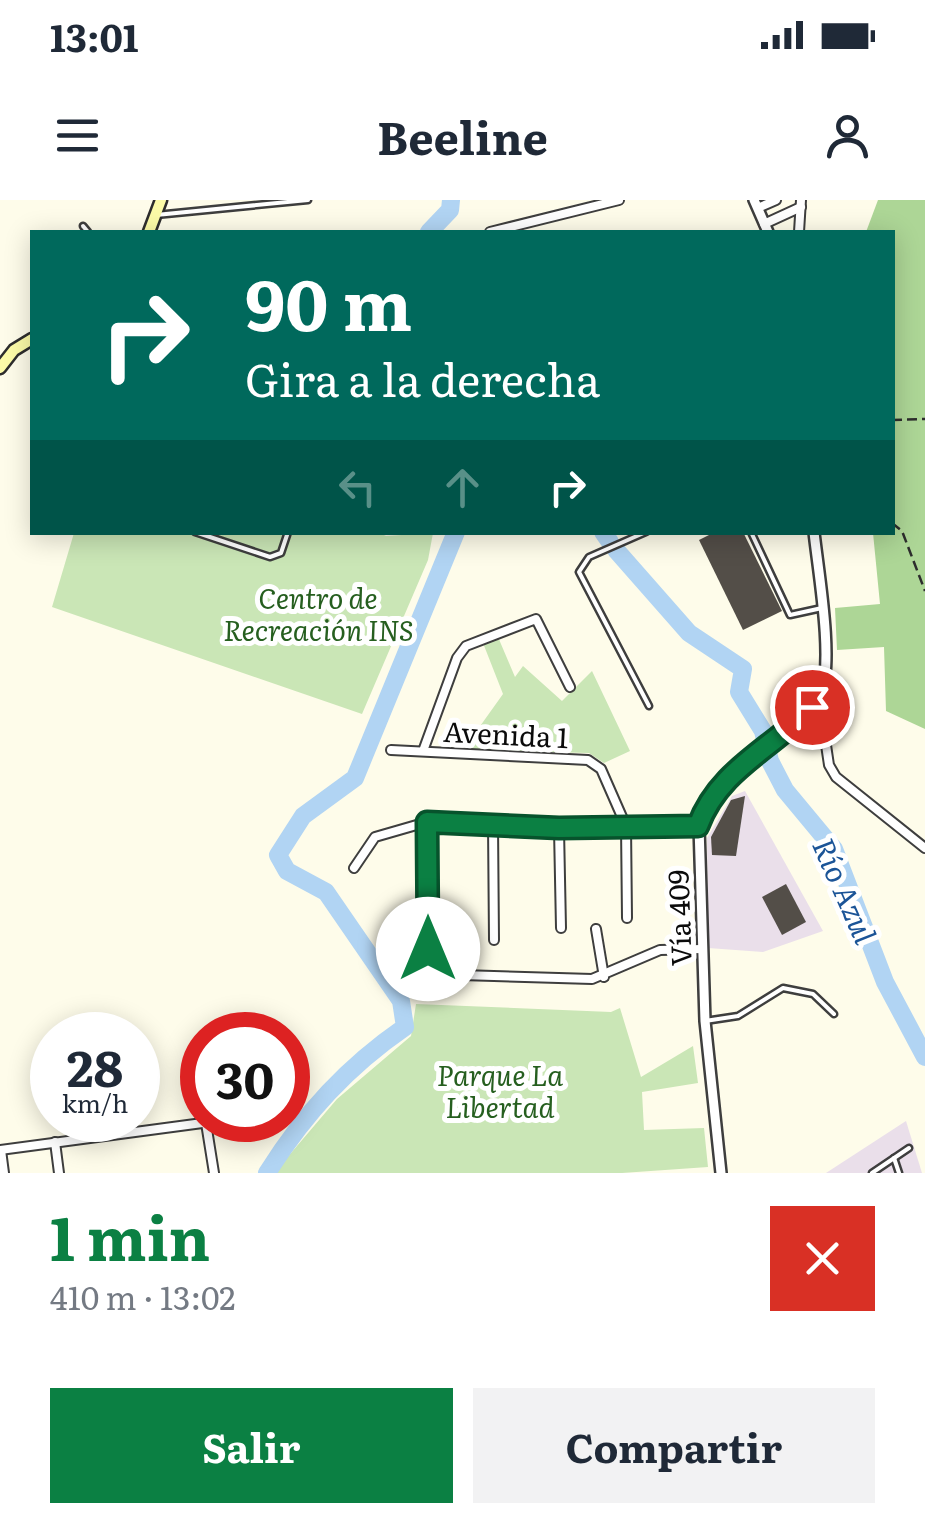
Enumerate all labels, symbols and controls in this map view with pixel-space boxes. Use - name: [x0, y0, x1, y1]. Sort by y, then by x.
- text: 13:01: [50, 7, 139, 64]
- text: Beeline: [377, 102, 548, 169]
- icon: menu: [50, 108, 105, 163]
- icon: person: [820, 108, 875, 163]
- text: 90 m: [245, 249, 412, 353]
- icon: right: [80, 270, 210, 400]
- text: Gira a la derecha: [245, 344, 600, 411]
- icon: left: [330, 460, 385, 515]
- icon: ahead: [435, 460, 490, 515]
- icon: right: [540, 460, 595, 515]
- park label: Centro de Recreación INS: [223, 576, 413, 650]
- pin: [770, 665, 855, 750]
- icon: arrive: [785, 680, 840, 735]
- street label: Avenida 1: [442, 709, 570, 757]
- water label: Río Azul: [803, 830, 889, 950]
- street label: Vía 409: [655, 869, 701, 967]
- position arrow: [376, 897, 480, 1001]
- speed limit sign: 30: [180, 1012, 310, 1142]
- text: 28: [67, 1028, 123, 1102]
- park label: Parque La Libertad: [437, 1053, 563, 1127]
- text: km/h: [62, 1084, 128, 1121]
- text: 1 min: [50, 1190, 210, 1279]
- button: close: [770, 1206, 875, 1311]
- text: 410 m · 13:02: [50, 1272, 235, 1320]
- button: Salir: [50, 1388, 453, 1503]
- button: Compartir: [473, 1388, 875, 1503]

